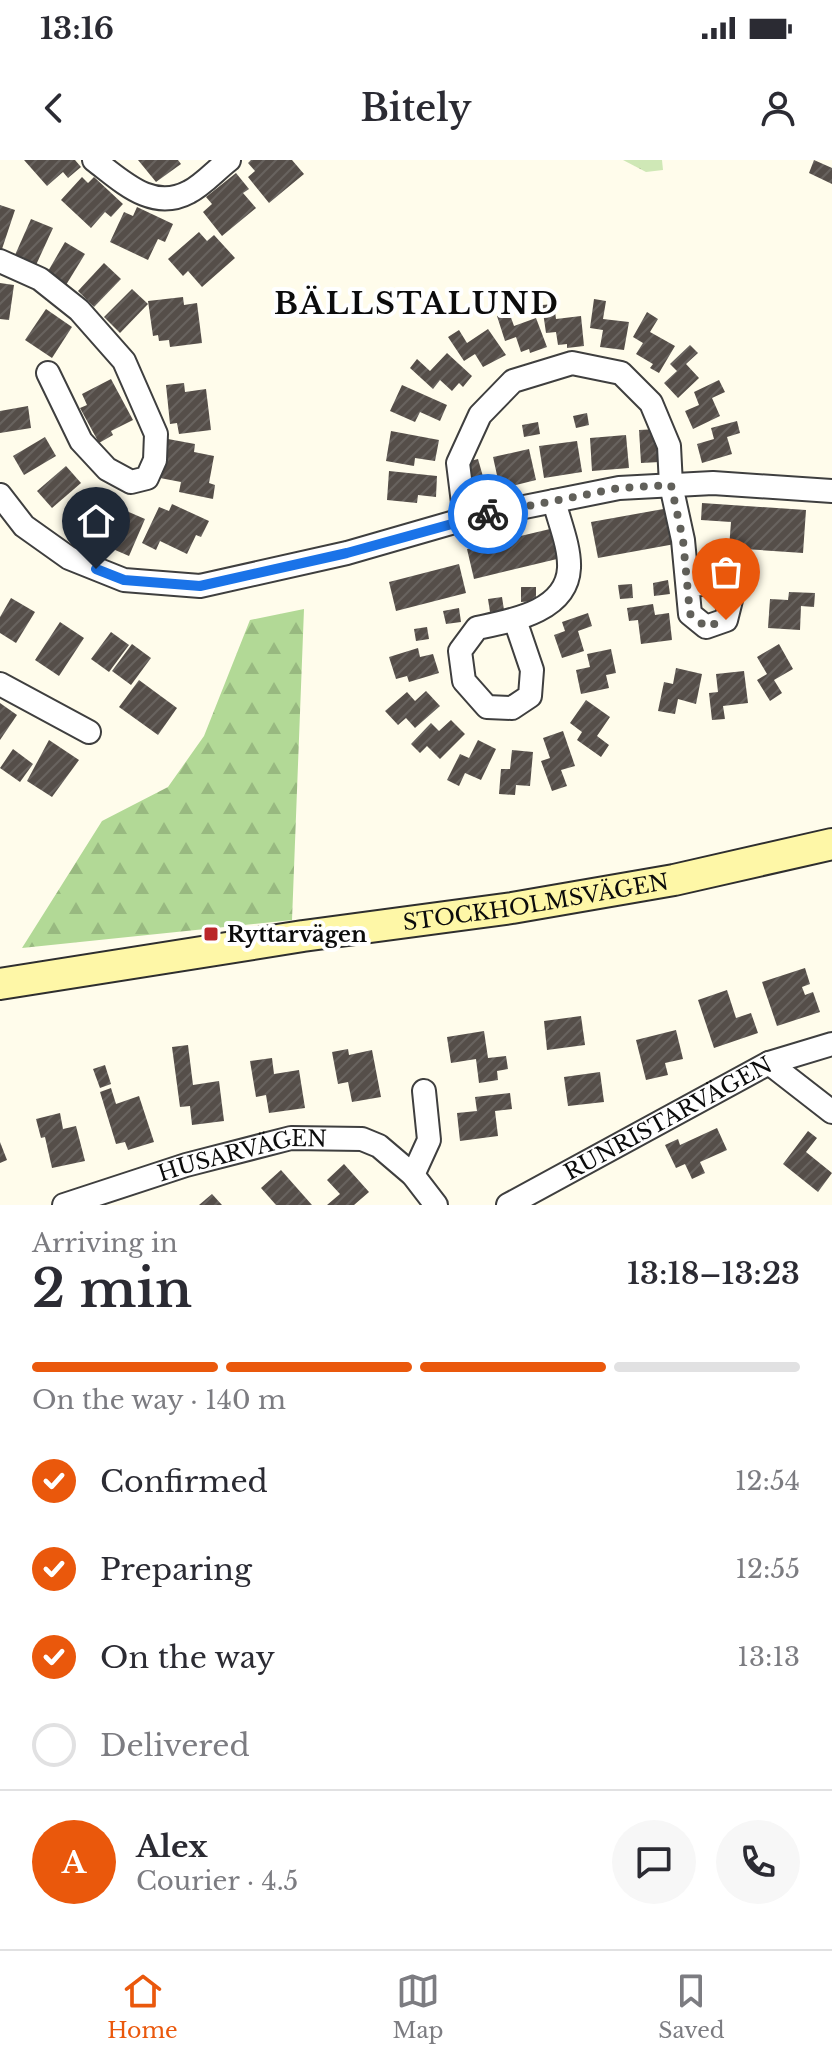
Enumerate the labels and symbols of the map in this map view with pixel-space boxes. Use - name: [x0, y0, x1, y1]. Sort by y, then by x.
- district label: BÄLLSTALUND: [274, 285, 560, 322]
- courier: [448, 474, 528, 554]
- pin: [62, 487, 130, 569]
- pin: [692, 538, 760, 620]
- street label: STOCKHOLMSVÄGEN: [401, 868, 671, 936]
- place label: Ryttarvägen: [227, 921, 367, 948]
- marker: Ryttarvägen: [202, 925, 220, 943]
- street label: RUNRISTARVÄGEN: [559, 1051, 777, 1186]
- street label: HUSARVÄGEN: [154, 1125, 327, 1187]

